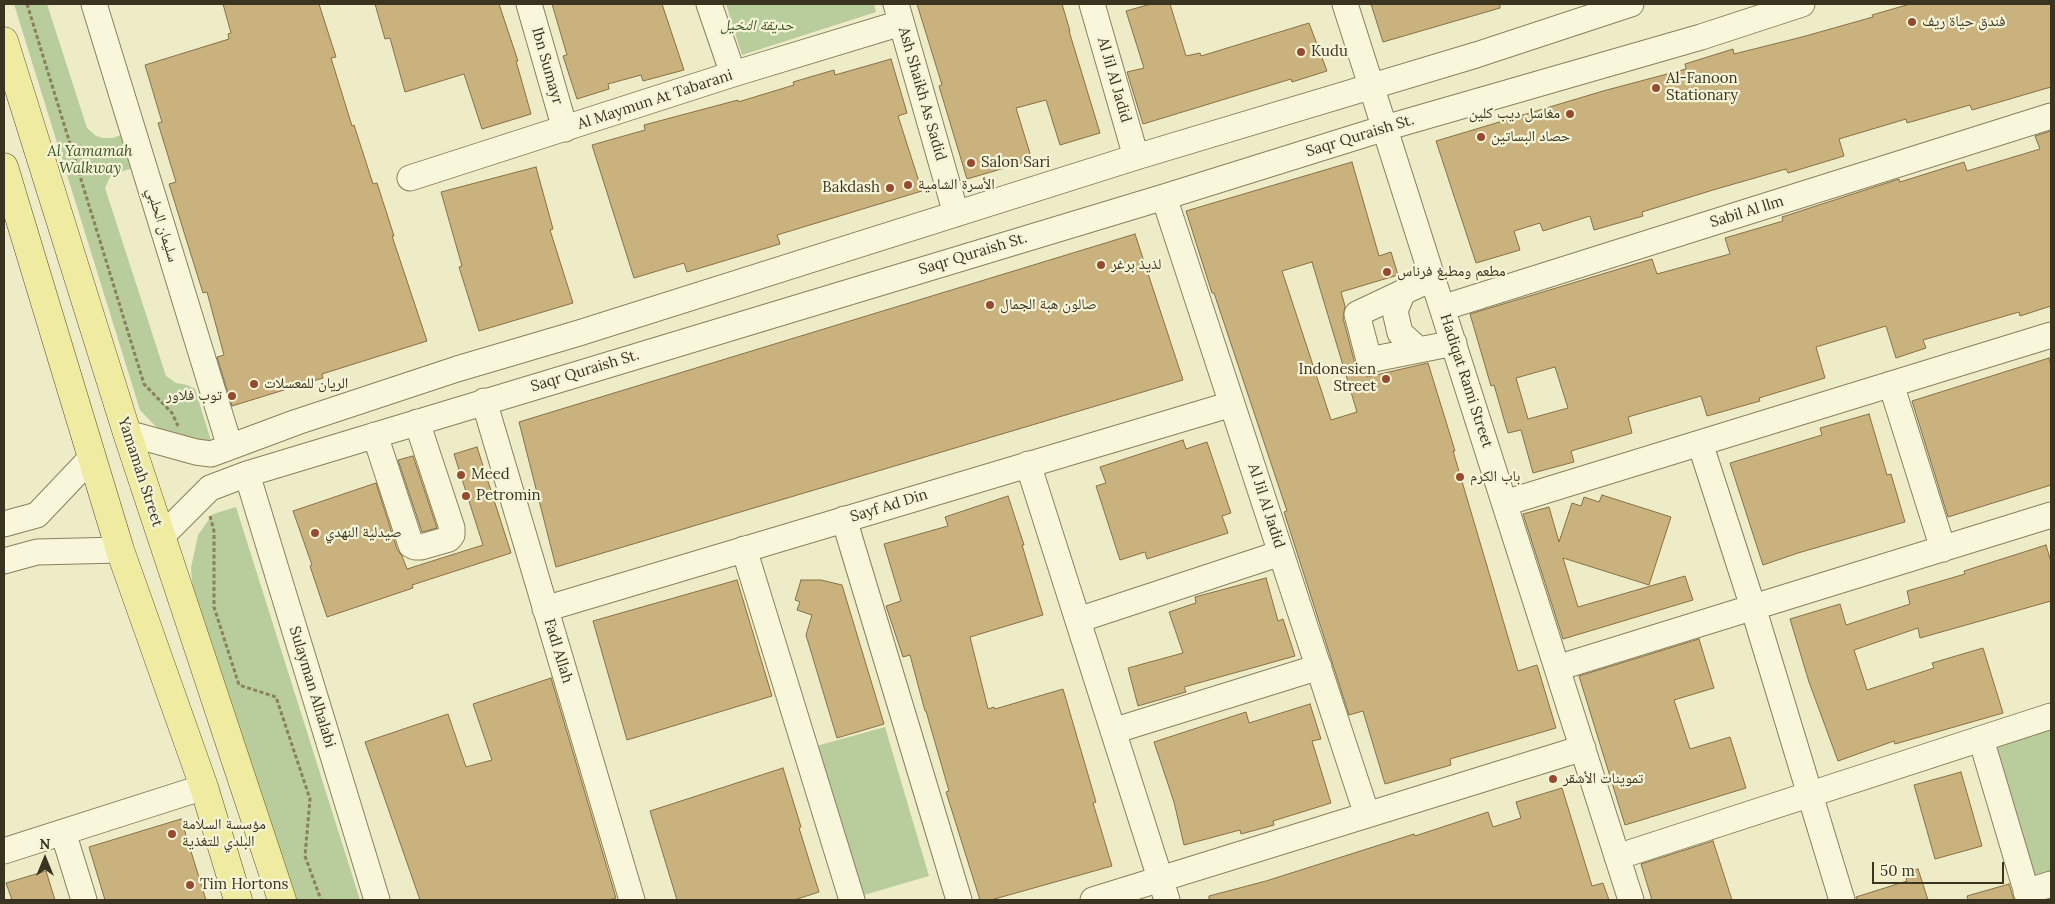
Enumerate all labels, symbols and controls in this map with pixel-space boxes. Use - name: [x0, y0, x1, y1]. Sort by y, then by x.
- place label: فندق حياة ريف: [1922, 13, 2005, 31]
- marker: فندق حياة ريف: [1906, 16, 1918, 28]
- park label: حديقة النخيل: [720, 17, 794, 35]
- street label: Ibn Sumayr: [527, 25, 567, 107]
- street label: Ash Shaikh As Sadid: [894, 25, 950, 163]
- street label: Al Jil Al Jadid: [1093, 35, 1135, 125]
- place label: Kudu: [1311, 43, 1348, 61]
- marker: Kudu: [1295, 46, 1307, 58]
- street label: Al Maymun At Tabarani: [575, 66, 735, 134]
- place label: Al-Fanoon Stationary: [1666, 70, 1738, 105]
- marker: Al-Fanoon Stationary: [1650, 82, 1662, 94]
- place label: مغاسل ديب كلين: [1469, 105, 1560, 123]
- marker: مغاسل ديب كلين: [1564, 108, 1576, 120]
- street label: Saqr Quraish St.: [1304, 111, 1416, 161]
- place label: حصاد البساتين: [1491, 128, 1570, 146]
- marker: حصاد البساتين: [1475, 131, 1487, 143]
- park label: Al Yamamah Walkway: [47, 143, 133, 178]
- place label: Salon Sari: [981, 154, 1050, 172]
- marker: Salon Sari: [965, 157, 977, 169]
- place label: الأسرة الشامية: [918, 176, 995, 194]
- place label: Bakdash: [822, 179, 880, 197]
- marker: الأسرة الشامية: [902, 179, 914, 191]
- marker: Bakdash: [884, 182, 896, 194]
- street label: سليمان الحلبي: [142, 186, 182, 264]
- street label: Sabil Al llm: [1708, 192, 1786, 232]
- street label: Saqr Quraish St.: [917, 229, 1029, 279]
- place label: لذيذ برغر: [1111, 256, 1161, 274]
- marker: لذيذ برغر: [1095, 259, 1107, 271]
- place label: مطعم ومطبغ فرناس: [1397, 263, 1506, 281]
- marker: مطعم ومطبغ فرناس: [1381, 266, 1393, 278]
- place label: صالون هبة الجمال: [1000, 296, 1097, 314]
- marker: صالون هبة الجمال: [984, 299, 996, 311]
- street label: Hadiqat Rami Street: [1436, 312, 1496, 450]
- street label: Saqr Quraish St.: [529, 346, 641, 396]
- place label: Indonesien Street: [1299, 361, 1376, 396]
- marker: Indonesien Street: [1380, 373, 1392, 385]
- place label: الريان للمعسلات: [264, 375, 348, 393]
- marker: الريان للمعسلات: [248, 378, 260, 390]
- place label: توب فلاور: [166, 387, 222, 405]
- marker: توب فلاور: [226, 390, 238, 402]
- street label: Yamamah Street: [114, 415, 166, 529]
- street label: Al Jil Al Jadid: [1244, 461, 1288, 551]
- place label: Meed: [471, 466, 510, 484]
- place label: باب الكرم: [1470, 468, 1520, 486]
- marker: Meed: [455, 469, 467, 481]
- marker: باب الكرم: [1454, 471, 1466, 483]
- street label: Sayf Ad Din: [848, 486, 930, 526]
- place label: Petromin: [476, 487, 541, 505]
- marker: Petromin: [460, 490, 472, 502]
- place label: صيدلية النهدي: [325, 524, 402, 542]
- marker: صيدلية النهدي: [309, 527, 321, 539]
- street label: Fadl Allah: [540, 617, 576, 685]
- street label: Sulayman Alhalabi: [285, 624, 339, 750]
- place label: تموينات الأشقر: [1563, 770, 1643, 788]
- marker: تموينات الأشقر: [1547, 773, 1559, 785]
- place label: مؤسسة السلامة البلدي للتغذية: [182, 816, 266, 851]
- marker: مؤسسة السلامة البلدي للتغذية: [166, 828, 178, 840]
- north arrow: [20, 834, 70, 884]
- text: N: [40, 835, 50, 853]
- scale bar: [1875, 852, 2008, 884]
- text: 50 m: [1880, 861, 1915, 880]
- place label: Tim Hortons: [200, 876, 289, 894]
- marker: Tim Hortons: [184, 879, 196, 891]

